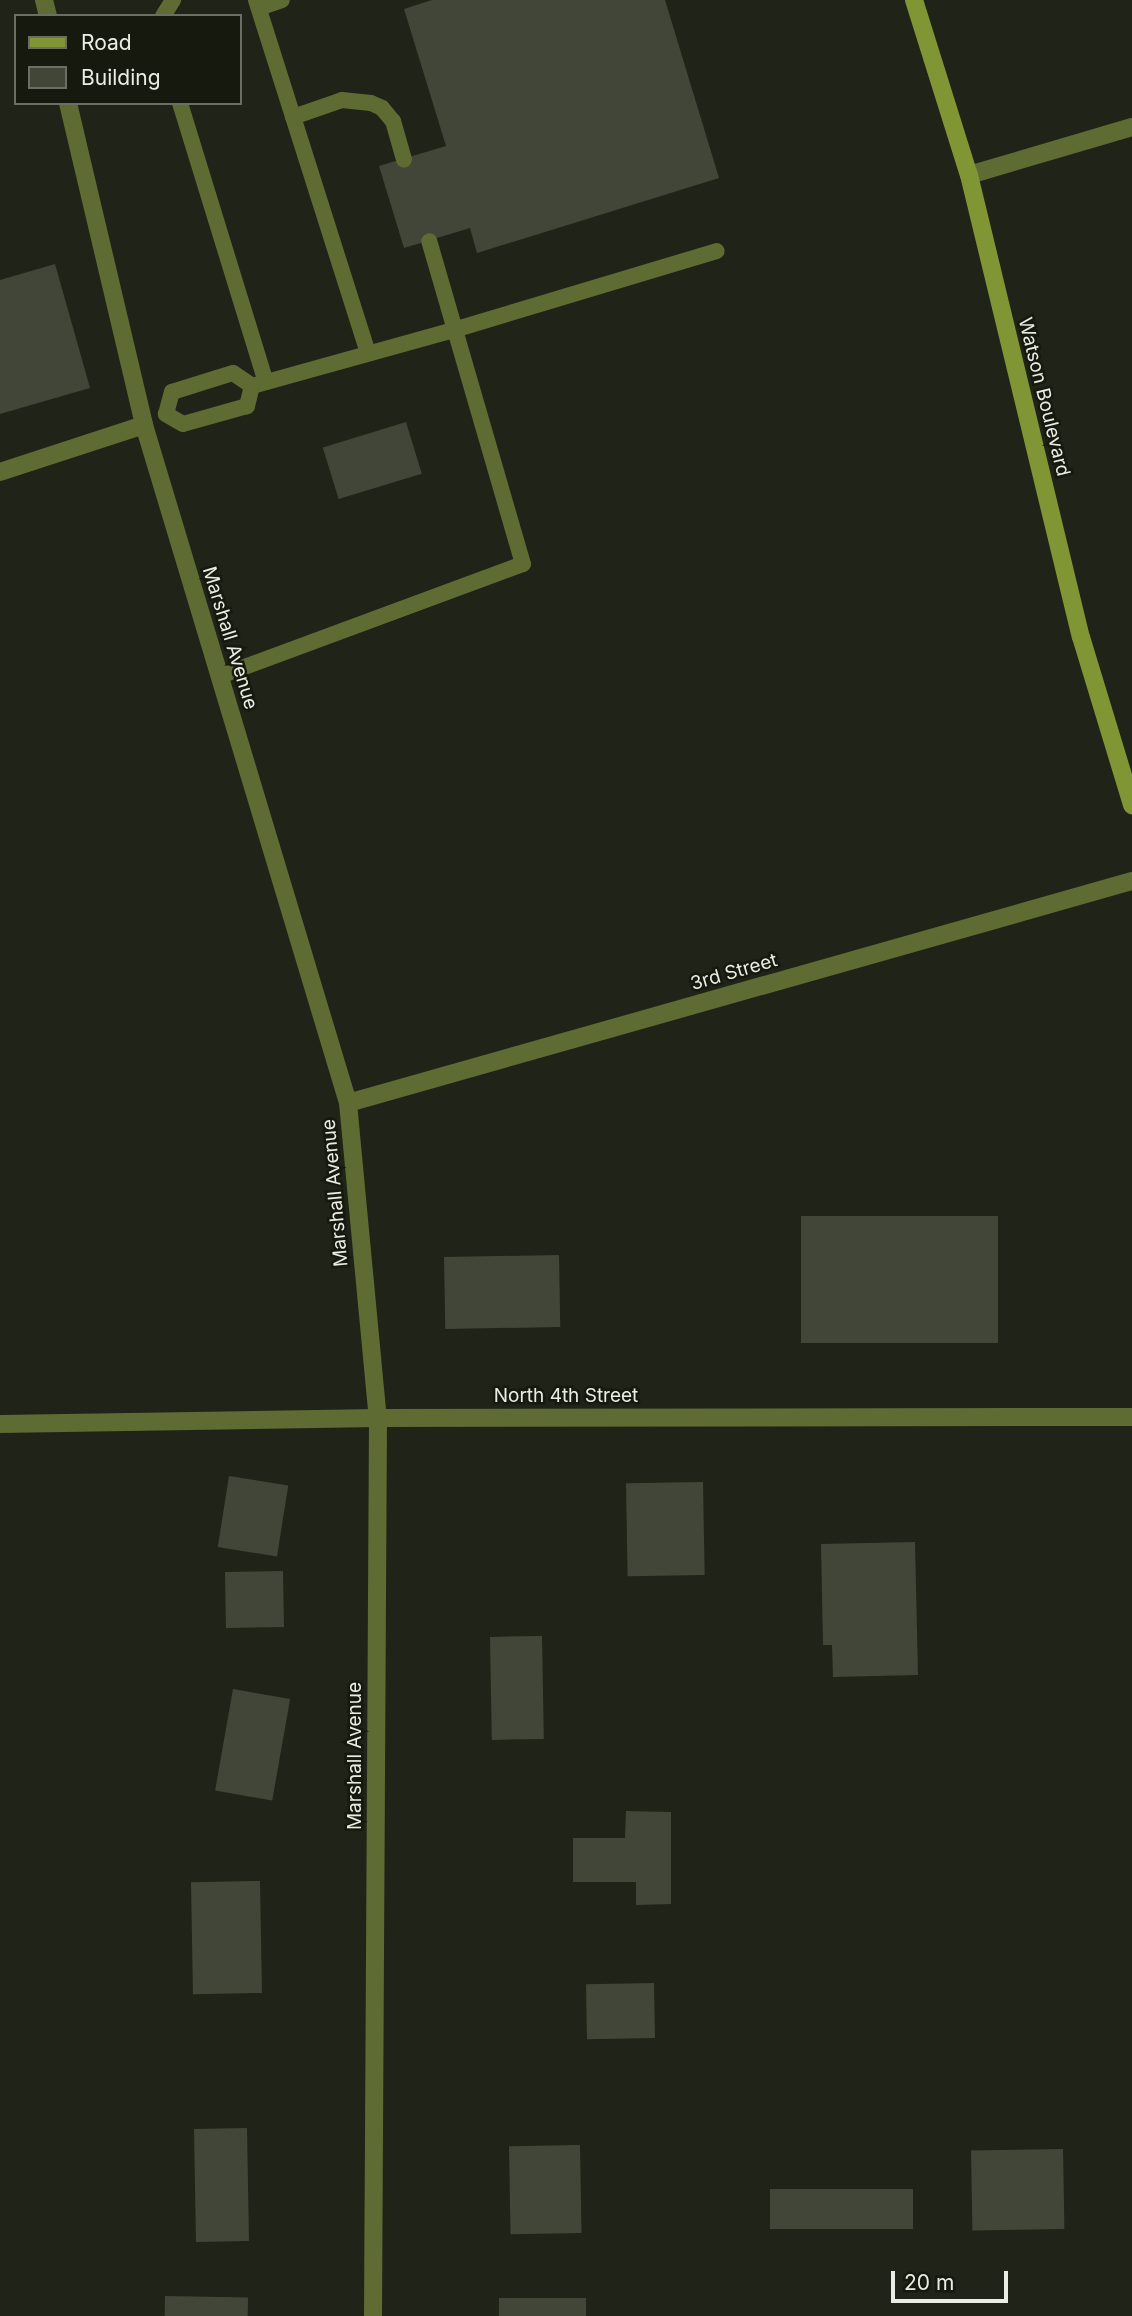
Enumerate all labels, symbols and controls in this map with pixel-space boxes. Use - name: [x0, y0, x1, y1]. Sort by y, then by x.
- legend: [14, 14, 242, 105]
- text: Road: [81, 30, 132, 55]
- text: Building: [81, 65, 161, 90]
- street label: Watson Boulevard: [1013, 315, 1075, 479]
- street label: Marshall Avenue: [197, 564, 263, 712]
- street label: 3rd Street: [688, 949, 780, 995]
- street label: Marshall Avenue: [317, 1118, 353, 1268]
- street label: North 4th Street: [494, 1385, 638, 1407]
- street label: Marshall Avenue: [344, 1682, 366, 1830]
- scale bar: [894, 2256, 1011, 2300]
- text: 20 m: [904, 2270, 954, 2295]

